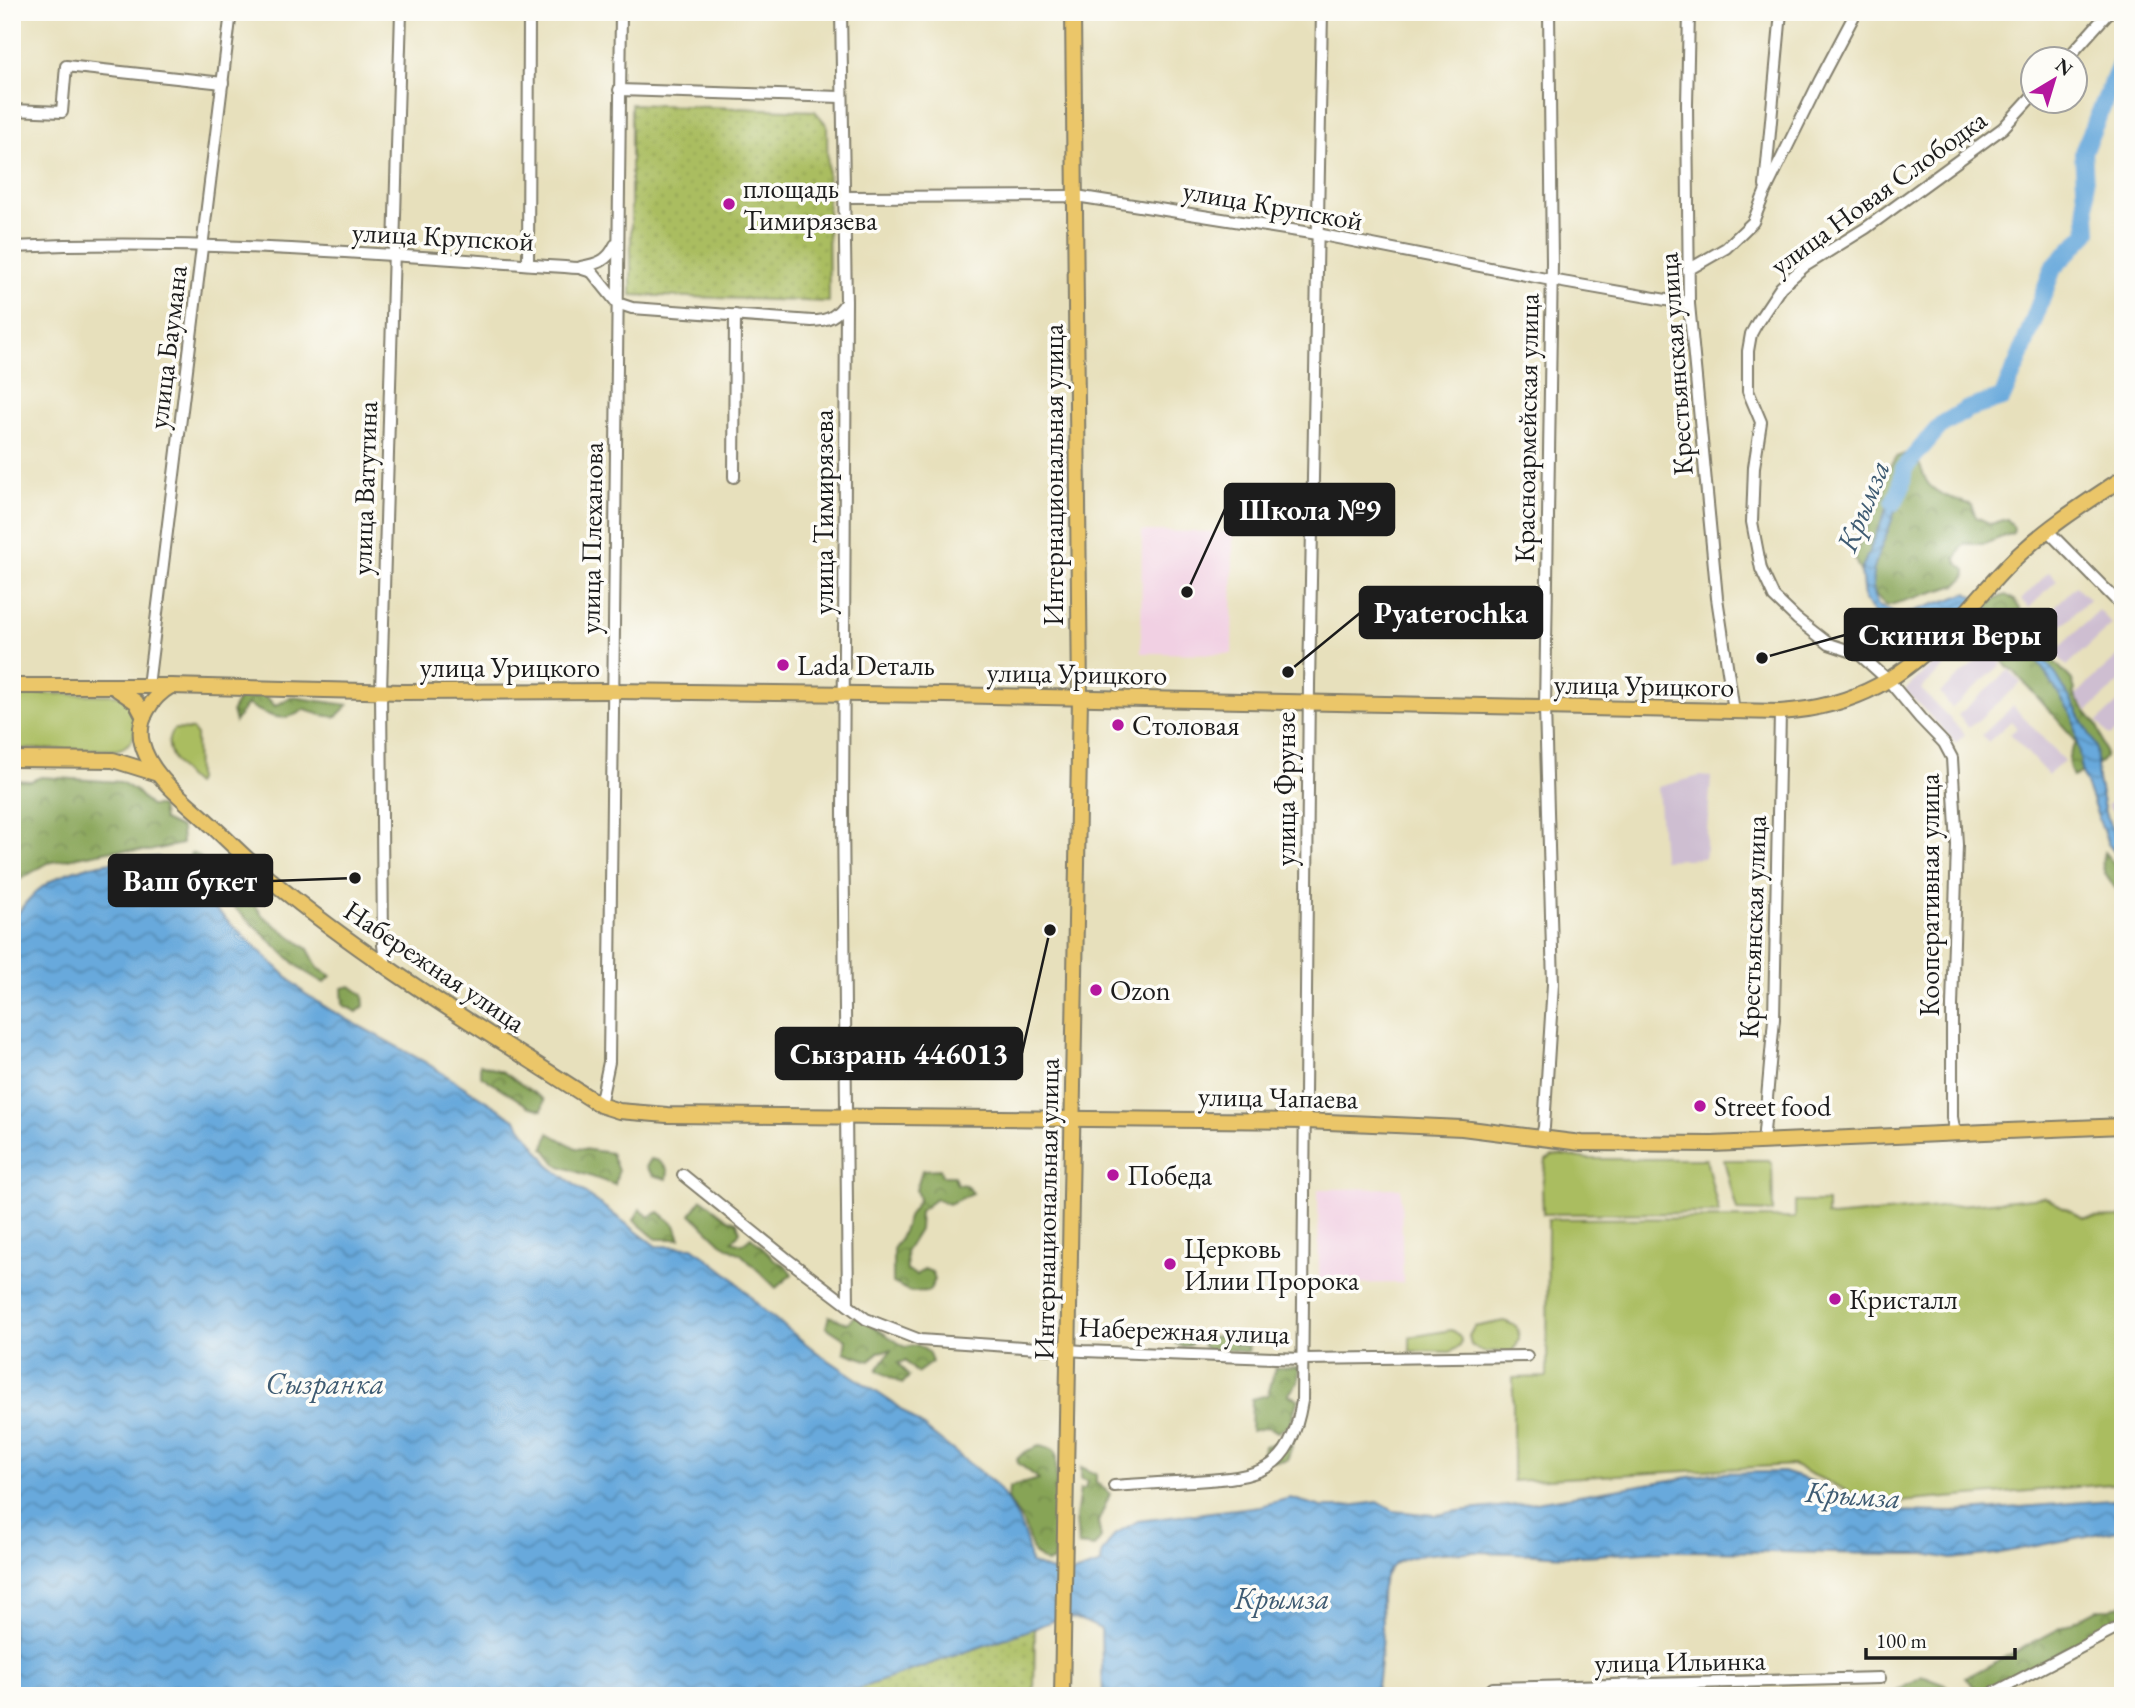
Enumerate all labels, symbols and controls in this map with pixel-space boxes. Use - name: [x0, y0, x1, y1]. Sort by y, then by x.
- north arrow: [2020, 46, 2090, 116]
- text: N: [2050, 52, 2078, 82]
- street label: улица Новая Слободка: [1763, 101, 1994, 283]
- place label: площадь Тимирязева: [743, 170, 878, 238]
- street label: улица Крупской: [1180, 171, 1366, 239]
- marker: площадь Тимирязева: [721, 196, 737, 212]
- street label: улица Крупской: [351, 213, 535, 259]
- street label: Крестьянская улица: [1649, 250, 1701, 477]
- street label: улица Баумана: [139, 262, 195, 431]
- street label: Красноармейская улица: [1506, 292, 1546, 563]
- street label: Интернациональная улица: [1035, 323, 1071, 626]
- street label: улица Ватутина: [343, 399, 385, 576]
- street label: улица Тимирязева: [805, 409, 841, 615]
- street label: улица Плеханова: [571, 441, 611, 635]
- water label: Крымза: [1826, 454, 1898, 558]
- callout: Школа №9: [1225, 484, 1394, 535]
- text: Школа №9: [1239, 490, 1381, 529]
- callout: Pyaterochka: [1360, 587, 1542, 638]
- text: Pyaterochka: [1374, 593, 1529, 632]
- callout: Скиния Веры: [1845, 609, 2056, 660]
- text: Скиния Веры: [1859, 615, 2041, 654]
- place label: Lada Dеталь: [797, 647, 935, 683]
- street label: улица Урицкого: [420, 649, 600, 685]
- street label: улица Урицкого: [986, 653, 1168, 693]
- marker: Lada Dеталь: [775, 657, 791, 673]
- street label: улица Урицкого: [1553, 665, 1735, 705]
- place label: Столовая: [1132, 707, 1239, 743]
- street label: улица Фрунзе: [1267, 712, 1303, 866]
- marker: Столовая: [1110, 717, 1126, 733]
- street label: Кооперативная улица: [1911, 773, 1947, 1017]
- street label: Крестьянская улица: [1730, 814, 1774, 1039]
- callout: Ваш букет: [109, 855, 272, 906]
- text: Ваш букет: [123, 861, 258, 900]
- street label: Набережная улица: [337, 892, 533, 1041]
- place label: Ozon: [1110, 972, 1171, 1008]
- marker: Ozon: [1088, 982, 1104, 998]
- callout: Сызрань 446013: [776, 1028, 1022, 1079]
- text: Сызрань 446013: [790, 1034, 1008, 1073]
- street label: Интернациональная улица: [1025, 1057, 1067, 1360]
- street label: улица Чапаева: [1198, 1078, 1359, 1116]
- place label: Street food: [1714, 1088, 1832, 1124]
- marker: Street food: [1692, 1098, 1708, 1114]
- place label: Победа: [1127, 1157, 1213, 1193]
- marker: Победа: [1105, 1167, 1121, 1183]
- place label: Церковь Илии Пророка: [1184, 1230, 1360, 1298]
- marker: Церковь Илии Пророка: [1162, 1256, 1178, 1272]
- place label: Кристалл: [1849, 1281, 1958, 1317]
- marker: Кристалл: [1827, 1291, 1843, 1307]
- street label: Набережная улица: [1078, 1308, 1291, 1352]
- water label: Сызранка: [266, 1364, 384, 1403]
- water label: Крымза: [1803, 1472, 1902, 1517]
- water label: Крымза: [1233, 1579, 1330, 1618]
- scale bar: [1866, 1617, 2014, 1661]
- text: 100 m: [1876, 1627, 1927, 1654]
- street label: улица Ильинка: [1594, 1641, 1767, 1680]

